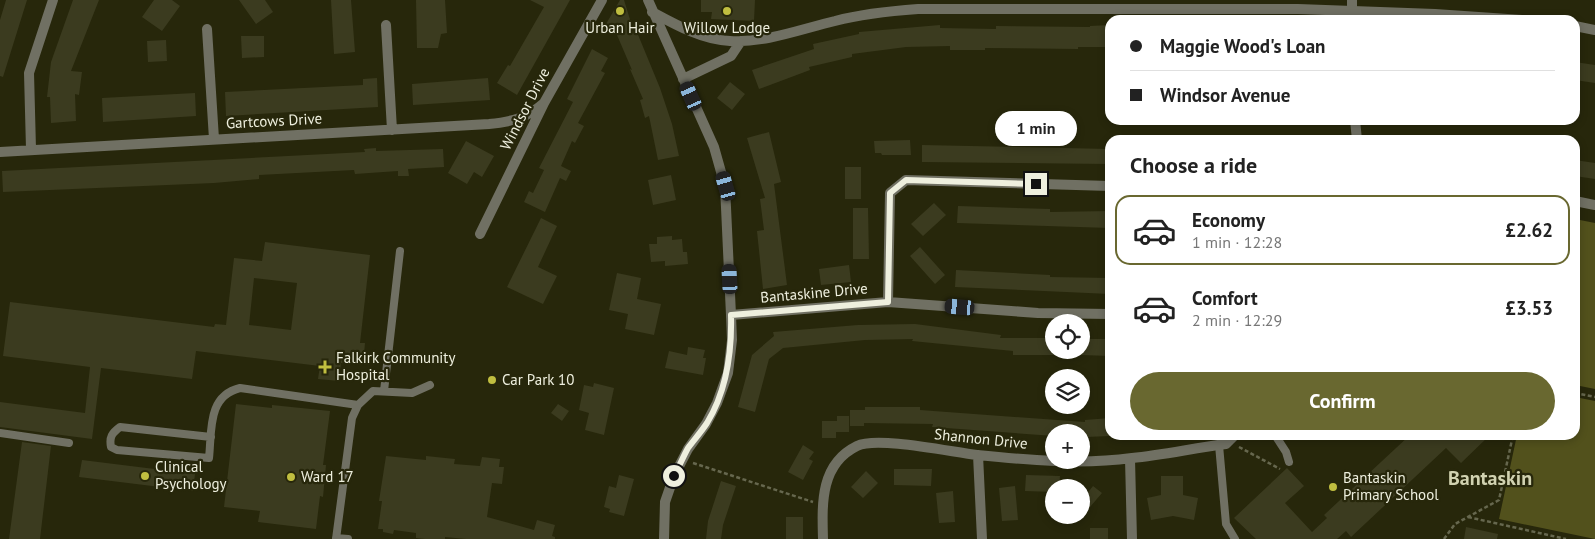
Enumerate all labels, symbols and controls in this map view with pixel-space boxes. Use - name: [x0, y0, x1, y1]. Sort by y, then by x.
- marker: Urban Hair: [614, 5, 626, 17]
- marker: Willow Lodge: [721, 5, 733, 17]
- place label: Urban Hair: [585, 18, 655, 37]
- place label: Willow Lodge: [684, 18, 770, 37]
- text: Maggie Wood's Loan: [1160, 34, 1325, 58]
- street label: Windsor Drive: [496, 64, 553, 153]
- car: [678, 79, 703, 113]
- text: Windsor Avenue: [1160, 83, 1290, 107]
- street label: Gartcows Drive: [225, 108, 323, 133]
- callout: 1 min: [995, 111, 1077, 146]
- text: 1 min: [1016, 118, 1056, 138]
- text: Choose a ride: [1130, 151, 1257, 179]
- car: [714, 170, 737, 202]
- route end: [1025, 173, 1047, 195]
- icon: car: [1132, 208, 1177, 253]
- text: Economy: [1192, 208, 1265, 232]
- text: £2.62: [1505, 218, 1553, 242]
- text: 1 min · 12:28: [1192, 232, 1282, 252]
- car: [721, 264, 738, 294]
- street label: Bantaskine Drive: [759, 278, 869, 307]
- icon: car: [1132, 286, 1177, 331]
- text: Comfort: [1192, 286, 1258, 310]
- text: £3.53: [1505, 296, 1553, 320]
- car: [944, 298, 975, 316]
- text: 2 min · 12:29: [1192, 310, 1282, 330]
- map controls: [1045, 314, 1090, 524]
- button: locate: [1045, 314, 1090, 359]
- place label: Falkirk Community Hospital: [336, 348, 455, 384]
- marker: Falkirk Community Hospital: [318, 360, 332, 374]
- button: layers: [1045, 369, 1090, 414]
- place label: Car Park 10: [502, 370, 574, 389]
- button: Confirm: [1130, 372, 1555, 430]
- marker: Car Park 10: [486, 374, 498, 386]
- street label: Shannon Drive: [933, 424, 1029, 453]
- button: +: [1045, 424, 1090, 469]
- place label: Clinical Psychology: [155, 457, 226, 493]
- route start: [663, 465, 685, 487]
- district label: Bantaskin: [1448, 465, 1532, 491]
- place label: Ward 17: [301, 467, 354, 486]
- place label: Bantaskin Primary School: [1343, 468, 1439, 504]
- marker: Clinical Psychology: [139, 470, 151, 482]
- marker: Ward 17: [285, 471, 297, 483]
- button: −: [1045, 479, 1090, 524]
- marker: Bantaskin Primary School: [1327, 481, 1339, 493]

